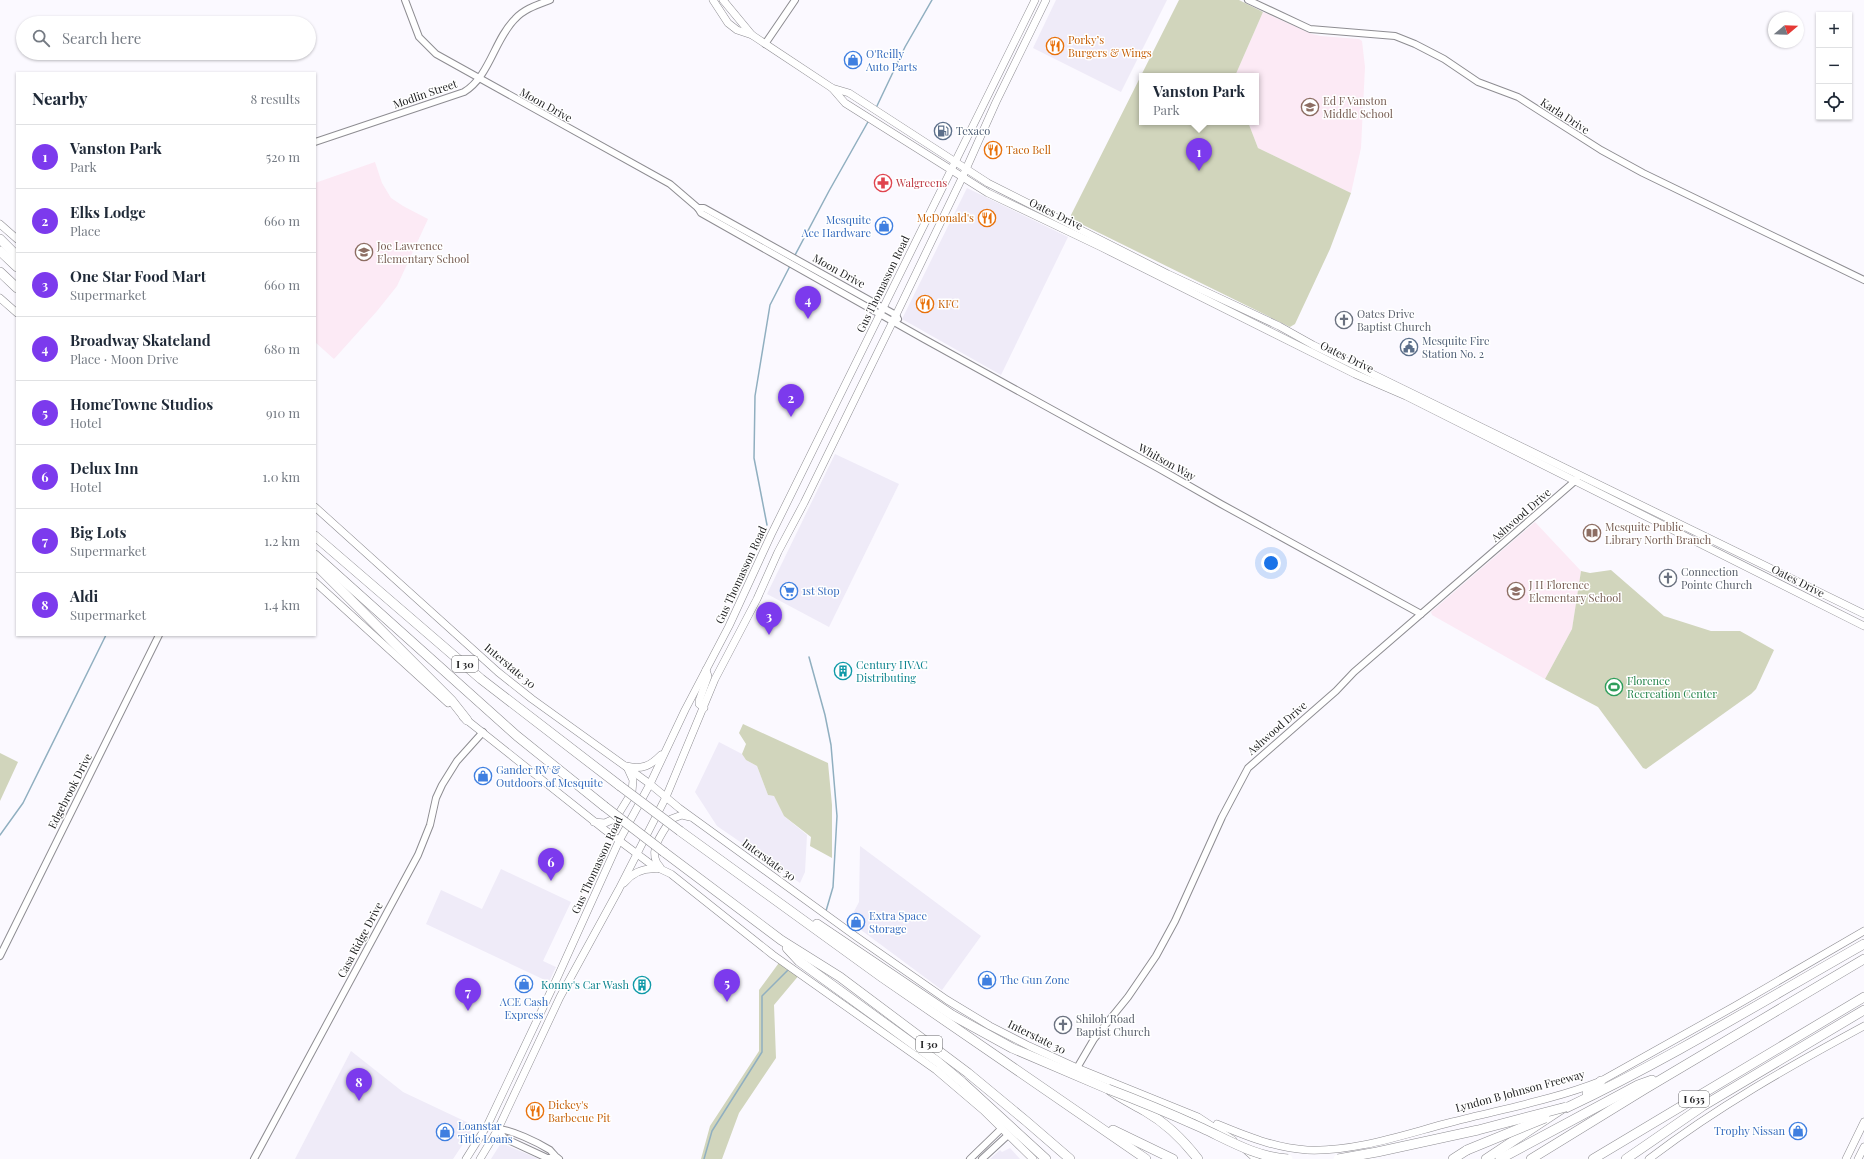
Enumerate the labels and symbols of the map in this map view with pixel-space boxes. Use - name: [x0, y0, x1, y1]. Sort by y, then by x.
- north arrow: [1768, 12, 1804, 48]
- place label: Porky’s Burgers & Wings: [1068, 32, 1152, 60]
- restaurant icon: Porky’s Burgers & Wings: [1045, 36, 1065, 56]
- place label: O'Reilly Auto Parts: [865, 46, 917, 74]
- shop icon: O'Reilly Auto Parts: [843, 50, 863, 70]
- street label: Modlin Street: [391, 75, 459, 112]
- street label: Moon Drive: [517, 84, 575, 125]
- place label: Ed F Vanston Middle School: [1323, 93, 1393, 121]
- street label: Karla Drive: [1538, 94, 1593, 137]
- school or university icon: Ed F Vanston Middle School: [1300, 97, 1320, 117]
- fuel station icon: Texaco: [933, 121, 953, 141]
- place label: Texaco: [956, 123, 990, 138]
- pin: 1: [1186, 138, 1212, 171]
- restaurant icon: Taco Bell: [983, 140, 1003, 160]
- place label: Taco Bell: [1006, 142, 1051, 157]
- pharmacy icon: Walgreens: [873, 173, 893, 193]
- place label: Walgreens: [895, 175, 947, 190]
- street label: Oates Drive: [1027, 194, 1086, 233]
- restaurant icon: McDonald's: [977, 208, 997, 228]
- place label: McDonald's: [917, 210, 974, 225]
- place label: Mesquite Ace Hardware: [800, 212, 871, 240]
- shop icon: Mesquite Ace Hardware: [874, 216, 894, 236]
- street label: Gus Thomasson Road: [853, 232, 913, 335]
- place label: Joe Lawrence Elementary School: [376, 238, 469, 266]
- school or university icon: Joe Lawrence Elementary School: [354, 242, 374, 262]
- street label: Moon Drive: [810, 250, 868, 291]
- pin: 4: [795, 286, 821, 319]
- restaurant icon: KFC: [915, 294, 935, 314]
- place label: KFC: [938, 296, 959, 311]
- place label: Oates Drive Baptist Church: [1357, 306, 1432, 334]
- church icon: Oates Drive Baptist Church: [1334, 310, 1354, 330]
- place label: Mesquite Fire Station No. 2: [1422, 333, 1490, 361]
- street label: Oates Drive: [1318, 337, 1377, 376]
- public building icon: Mesquite Fire Station No. 2: [1399, 337, 1419, 357]
- pin: 2: [778, 384, 804, 417]
- street label: Whitson Way: [1135, 439, 1199, 484]
- street label: Ashwood Drive: [1487, 484, 1554, 545]
- place label: Mesquite Public Library North Branch: [1605, 519, 1712, 547]
- street label: Gus Thomasson Road: [711, 523, 770, 626]
- library icon: Mesquite Public Library North Branch: [1582, 523, 1602, 543]
- your location: [1261, 553, 1281, 573]
- street label: Oates Drive: [1769, 561, 1828, 601]
- place label: Connection Pointe Church: [1681, 564, 1753, 592]
- church icon: Connection Pointe Church: [1658, 568, 1678, 588]
- place label: J H Florence Elementary School: [1528, 577, 1621, 605]
- supermarket icon: 1st Stop: [779, 581, 799, 601]
- school or university icon: J H Florence Elementary School: [1506, 581, 1526, 601]
- place label: 1st Stop: [802, 583, 840, 598]
- pin: 3: [756, 602, 782, 635]
- street label: Interstate 30: [481, 640, 539, 692]
- road number: I 30: [452, 656, 478, 672]
- place label: Century HVAC Distributing: [856, 657, 928, 685]
- building icon: Century HVAC Distributing: [833, 661, 853, 681]
- place label: Florence Recreation Center: [1627, 673, 1717, 701]
- sports icon: Florence Recreation Center: [1604, 677, 1624, 697]
- street label: Ashwood Drive: [1243, 697, 1310, 758]
- street label: Edgebrook Drive: [44, 750, 95, 831]
- place label: Gander RV & Outdoors of Mesquite: [496, 762, 603, 790]
- shop icon: Gander RV & Outdoors of Mesquite: [473, 766, 493, 786]
- street label: Gus Thomasson Road: [567, 813, 626, 916]
- street label: Interstate 30: [740, 835, 799, 884]
- pin: 6: [538, 848, 564, 881]
- street label: Casa Ridge Drive: [333, 899, 386, 980]
- place label: Extra Space Storage: [869, 908, 927, 936]
- shop icon: Extra Space Storage: [846, 912, 866, 932]
- pin: 5: [714, 969, 740, 1002]
- shop icon: The Gun Zone: [977, 970, 997, 990]
- place label: The Gun Zone: [1000, 972, 1070, 987]
- shop icon: ACE Cash Express: [514, 974, 534, 994]
- building icon: Konny's Car Wash: [632, 975, 652, 995]
- place label: Konny's Car Wash: [541, 977, 630, 992]
- pin: 7: [455, 978, 481, 1011]
- place label: ACE Cash Express: [499, 994, 549, 1022]
- place label: Shiloh Road Baptist Church: [1076, 1011, 1151, 1039]
- church icon: Shiloh Road Baptist Church: [1053, 1015, 1073, 1035]
- street label: Interstate 30: [1006, 1016, 1069, 1057]
- road number: I 30: [916, 1036, 942, 1052]
- street label: Lyndon B Johnson Freeway: [1454, 1066, 1587, 1115]
- pin: 8: [346, 1068, 372, 1101]
- road number: I 635: [1679, 1091, 1709, 1107]
- place label: Dickey's Barbecue Pit: [548, 1097, 610, 1125]
- restaurant icon: Dickey's Barbecue Pit: [525, 1101, 545, 1121]
- place label: Loanstar Title Loans: [458, 1118, 513, 1146]
- shop icon: Trophy Nissan: [1788, 1121, 1808, 1141]
- shop icon: Loanstar Title Loans: [435, 1122, 455, 1142]
- place label: Trophy Nissan: [1714, 1123, 1785, 1138]

